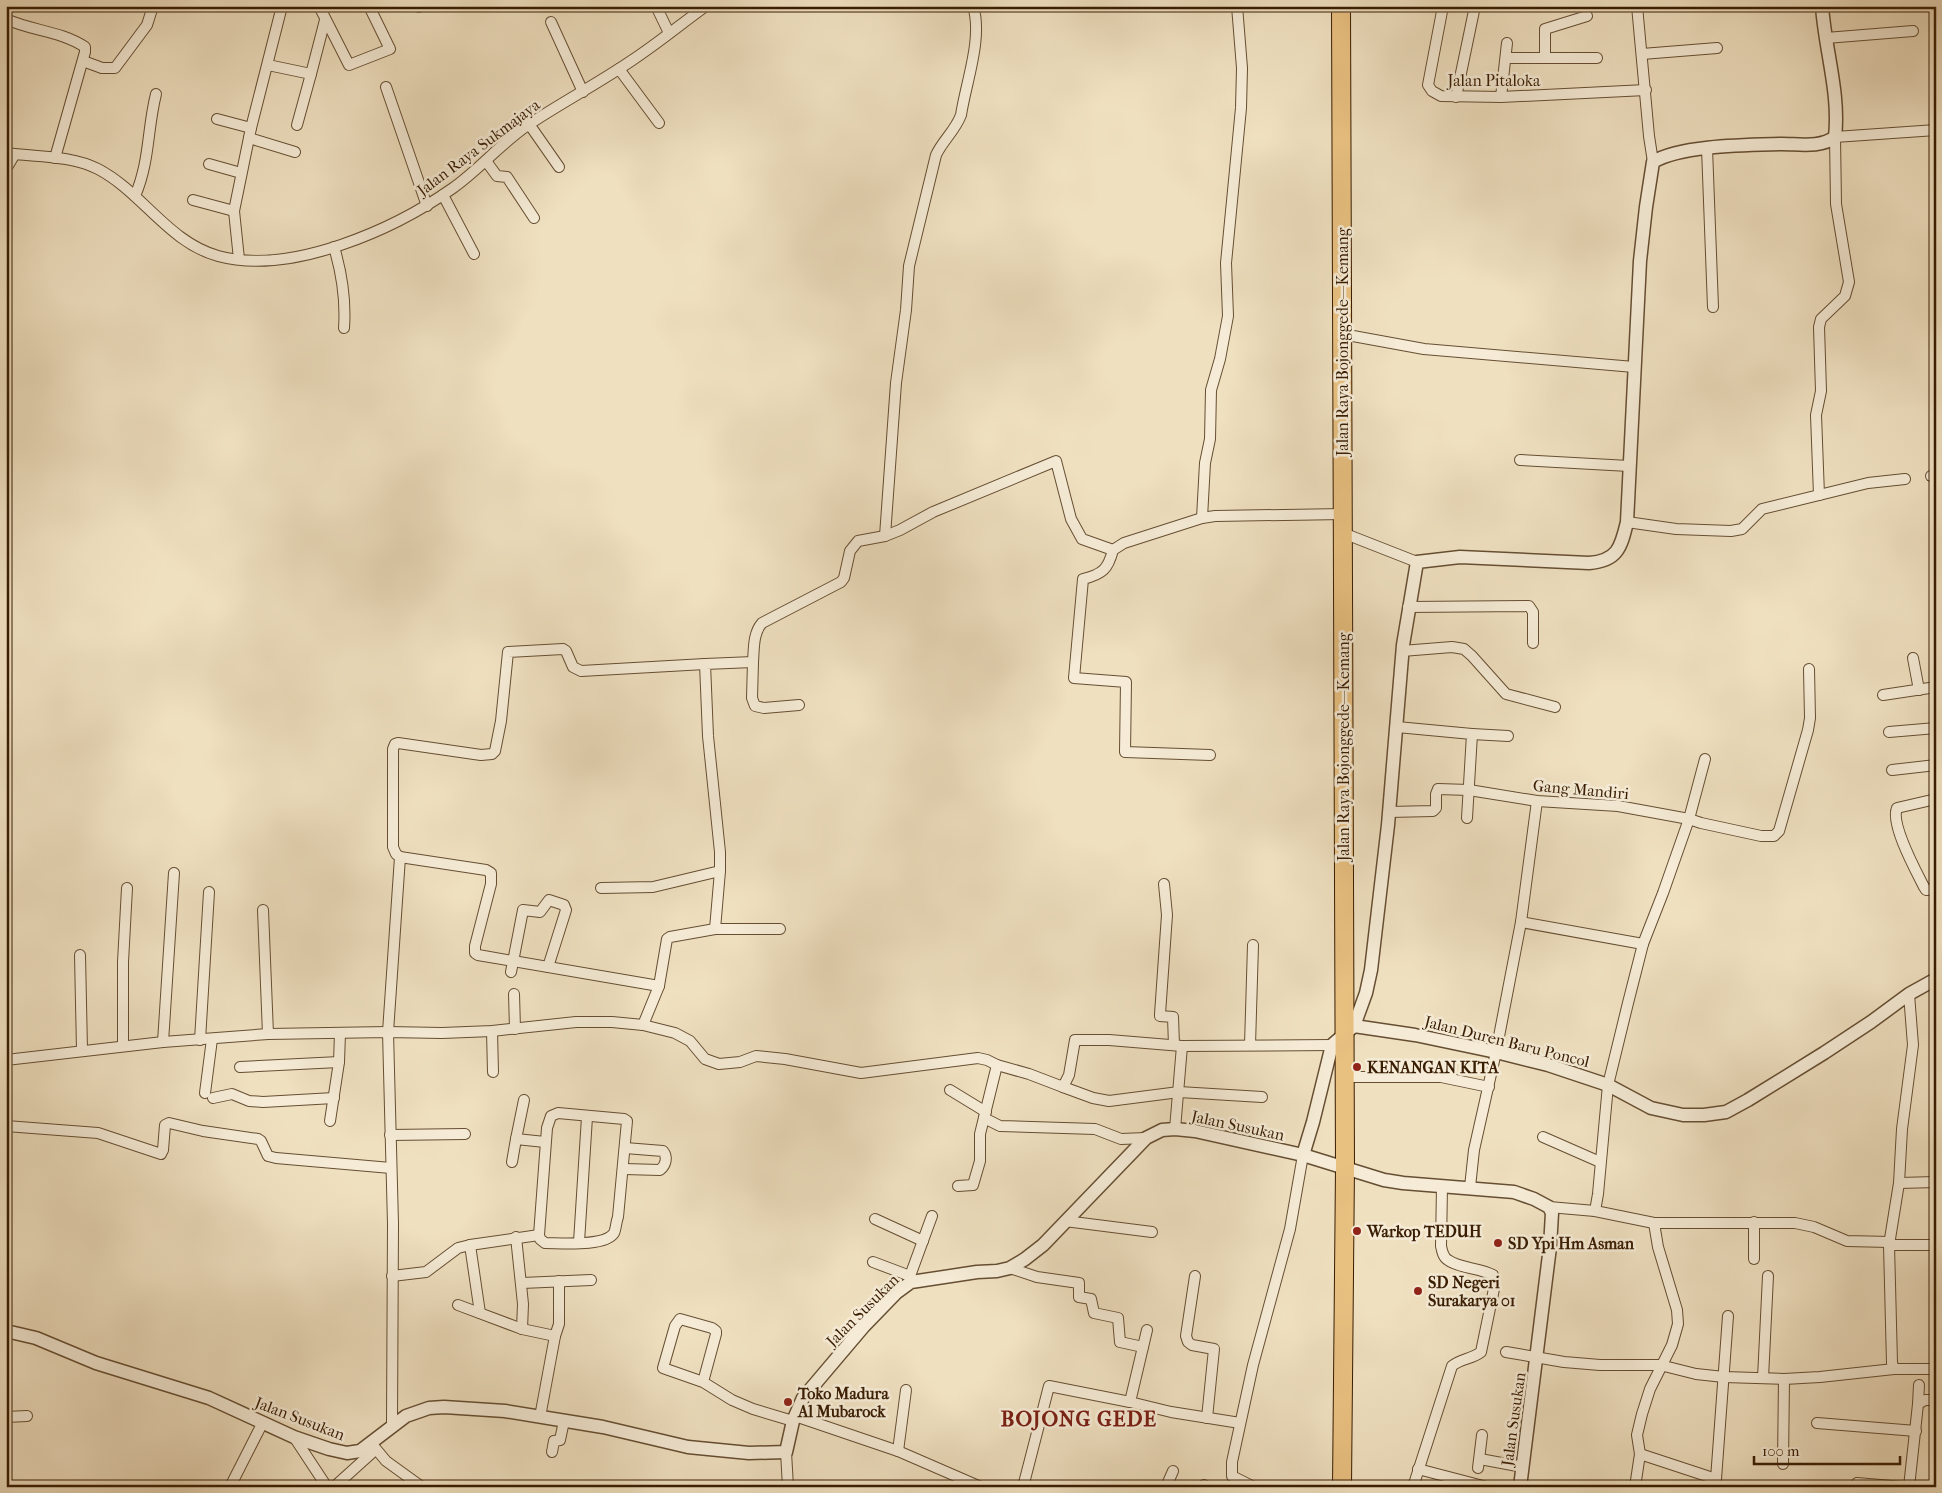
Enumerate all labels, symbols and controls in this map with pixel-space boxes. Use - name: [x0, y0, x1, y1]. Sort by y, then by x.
- street label: Jalan Pitaloka: [1446, 71, 1541, 90]
- street label: Jalan Raya Sukmajaya: [412, 95, 544, 201]
- street label: Jalan Raya Bojonggede—Kemang: [1333, 227, 1352, 458]
- street label: Jalan Raya Bojonggede—Kemang: [1334, 632, 1353, 863]
- street label: Gang Mandiri: [1532, 776, 1630, 803]
- street label: Jalan Duren Baru Poncol: [1420, 1011, 1592, 1071]
- place label: KENANGAN KITA: [1367, 1058, 1499, 1077]
- marker: KENANGAN KITA: [1351, 1061, 1363, 1073]
- street label: Jalan Susukan: [1188, 1106, 1287, 1145]
- place label: Warkop TEDUH: [1366, 1222, 1482, 1242]
- marker: Warkop TEDUH: [1351, 1225, 1363, 1237]
- place label: SD Ypi Hm Asman: [1508, 1234, 1635, 1254]
- marker: SD Ypi Hm Asman: [1492, 1237, 1504, 1249]
- street label: Jalan Susukan: [821, 1270, 903, 1352]
- place label: SD Negeri Surakarya 01: [1428, 1273, 1516, 1311]
- marker: SD Negeri Surakarya 01: [1412, 1285, 1424, 1297]
- street label: Jalan Susukan: [1497, 1370, 1530, 1469]
- place label: Toko Madura Al Mubarock: [797, 1384, 889, 1421]
- street label: Jalan Susukan: [250, 1392, 348, 1445]
- marker: Toko Madura Al Mubarock: [782, 1396, 794, 1408]
- district label: BOJONG GEDE: [1001, 1407, 1157, 1431]
- scale bar: [1754, 1433, 1901, 1465]
- text: 100 m: [1762, 1442, 1800, 1460]

